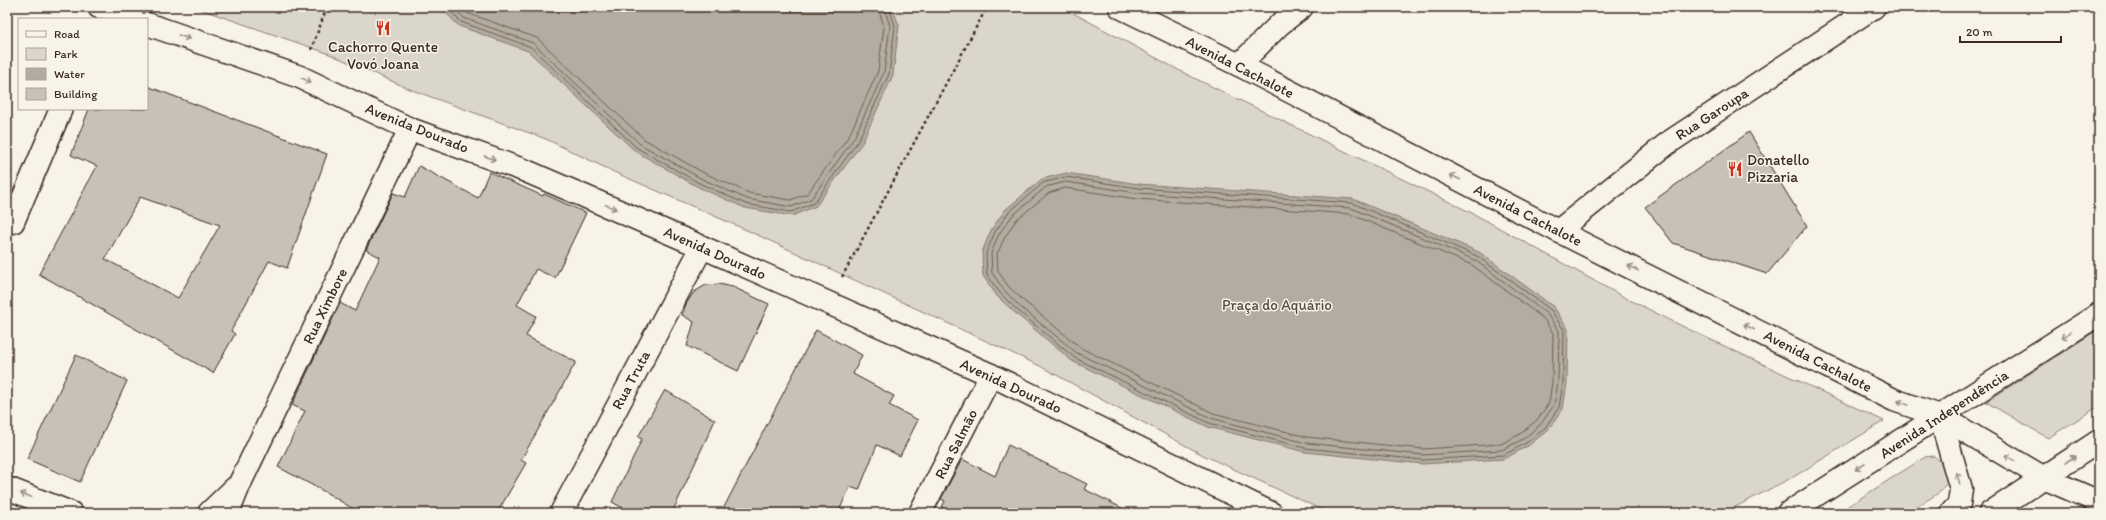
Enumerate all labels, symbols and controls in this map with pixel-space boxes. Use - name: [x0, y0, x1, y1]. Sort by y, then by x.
- legend: [18, 18, 148, 110]
- scale bar: [1960, 18, 2061, 44]
- restaurant icon: Cachorro Quente Vovó Joana: [374, 19, 392, 37]
- text: 20 m: [1966, 25, 1993, 39]
- text: Road: [54, 27, 80, 41]
- street label: Avenida Cachalote: [1183, 32, 1297, 102]
- one-way arrow: [177, 33, 189, 41]
- place label: Cachorro Quente Vovó Joana: [328, 38, 438, 73]
- text: Park: [54, 47, 78, 61]
- text: Water: [54, 67, 85, 81]
- one-way arrow: [300, 77, 312, 84]
- street label: Rua Garoupa: [1672, 84, 1752, 144]
- text: Building: [54, 87, 98, 101]
- street label: Avenida Dourado: [363, 99, 471, 157]
- place label: Donatello Pizzaria: [1747, 151, 1809, 186]
- one-way arrow: [484, 154, 496, 162]
- restaurant icon: Donatello Pizzaria: [1726, 160, 1744, 178]
- one-way arrow: [1449, 173, 1461, 180]
- street label: Avenida Cachalote: [1471, 180, 1585, 250]
- one-way arrow: [604, 204, 616, 211]
- street label: Avenida Dourado: [661, 222, 769, 284]
- one-way arrow: [1627, 264, 1639, 272]
- street label: Rua Ximbore: [299, 265, 351, 347]
- park label: Praça do Aquário: [1222, 296, 1332, 314]
- one-way arrow: [1743, 323, 1755, 330]
- street label: Avenida Cachalote: [1761, 326, 1875, 396]
- one-way arrow: [2061, 331, 2072, 339]
- street label: Rua Truta: [608, 347, 654, 413]
- street label: Avenida Dourado: [957, 355, 1065, 417]
- street label: Avenida Independência: [1876, 366, 2012, 462]
- one-way arrow: [1897, 399, 1910, 406]
- street label: Rua Salmão: [931, 406, 981, 482]
- one-way arrow: [2004, 453, 2016, 461]
- one-way arrow: [2065, 455, 2077, 463]
- one-way arrow: [1855, 463, 1866, 471]
- one-way arrow: [1954, 472, 1961, 485]
- one-way arrow: [21, 491, 33, 499]

